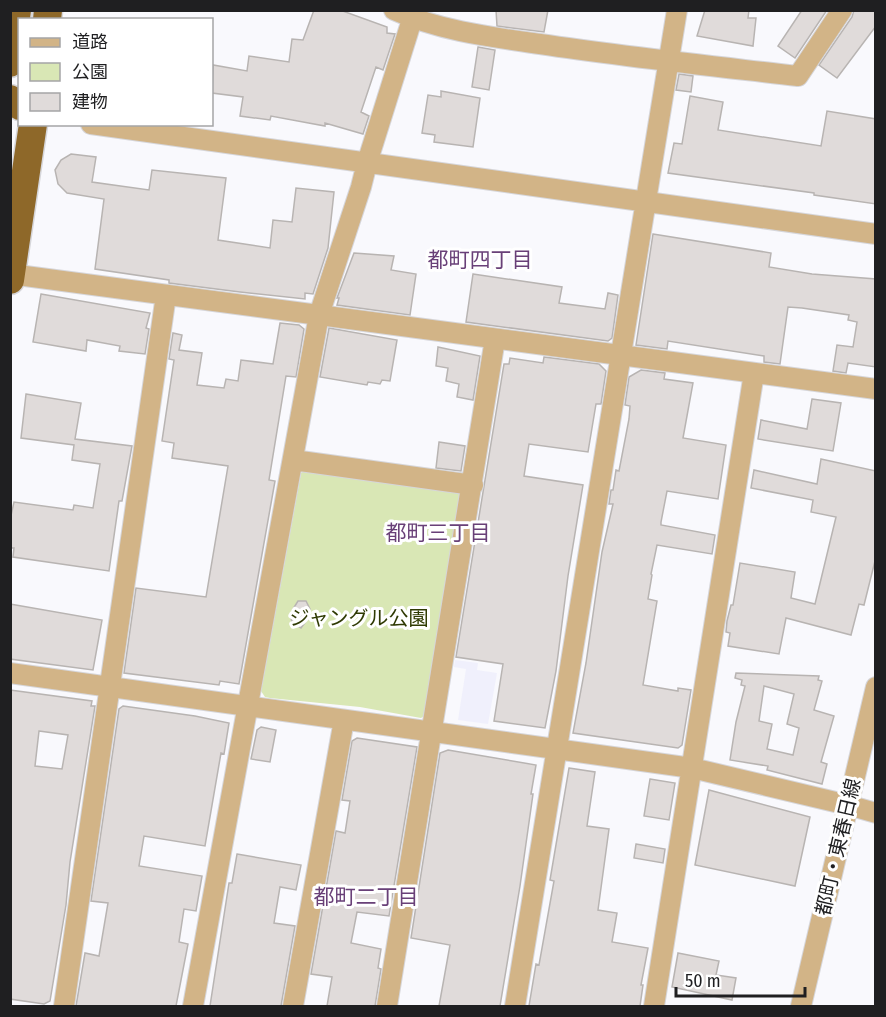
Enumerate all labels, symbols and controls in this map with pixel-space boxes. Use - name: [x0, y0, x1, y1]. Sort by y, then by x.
- legend: [18, 18, 213, 126]
- text: 道路: [72, 31, 108, 53]
- text: 公園: [72, 61, 108, 83]
- text: 建物: [72, 91, 108, 113]
- district label: 都町四丁目: [428, 247, 533, 273]
- district label: 都町三丁目: [386, 520, 491, 546]
- park label: ジャングル公園: [290, 606, 429, 630]
- street label: 都町・東春日線: [811, 776, 865, 918]
- district label: 都町二丁目: [314, 884, 419, 910]
- scale bar: [676, 960, 805, 998]
- text: 50 m: [685, 970, 721, 992]

